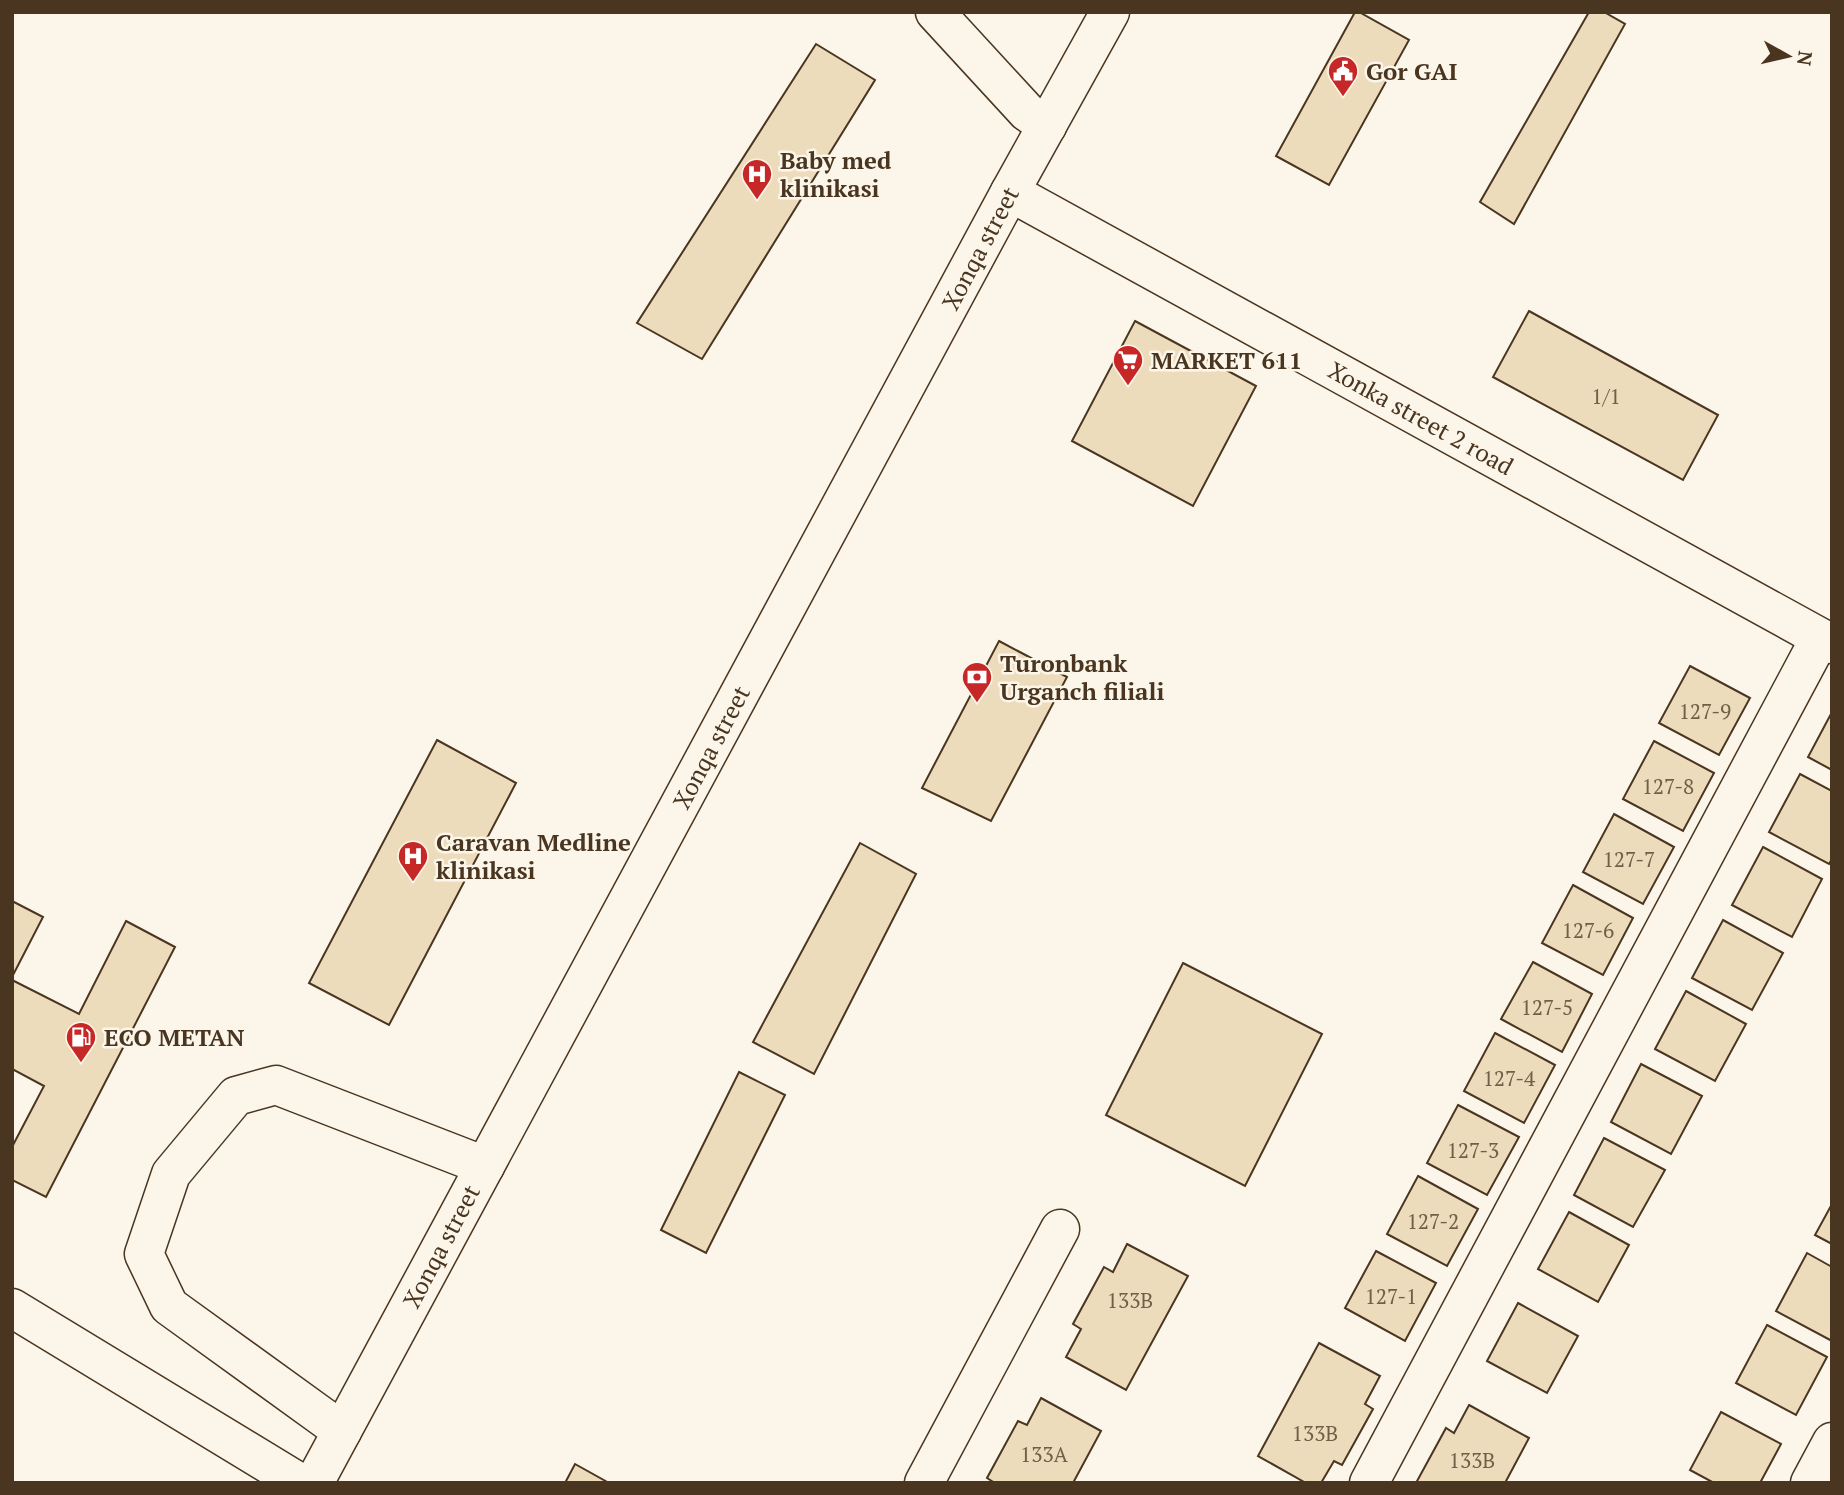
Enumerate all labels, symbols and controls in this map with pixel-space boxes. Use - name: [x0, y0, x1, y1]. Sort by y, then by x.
- north arrow: [1753, 21, 1823, 91]
- text: N: [1792, 50, 1819, 68]
- public building icon: Gor GAI: [1326, 54, 1360, 98]
- place label: Gor GAI: [1366, 55, 1458, 87]
- place label: Baby med klinikasi: [780, 144, 892, 204]
- hospital icon: Baby med klinikasi: [740, 157, 774, 201]
- street label: Xonqa street: [934, 181, 1026, 315]
- supermarket icon: MARKET 611: [1111, 343, 1145, 387]
- place label: MARKET 611: [1151, 344, 1302, 376]
- street label: Xonka street 2 road: [1323, 354, 1519, 482]
- house number: 1/1: [1591, 382, 1621, 410]
- place label: Turonbank Urganch filiali: [1000, 647, 1164, 707]
- bank icon: Turonbank Urganch filiali: [960, 660, 994, 704]
- street label: Xonqa street: [665, 680, 757, 814]
- house number: 127-9: [1679, 697, 1731, 725]
- house number: 127-8: [1642, 772, 1694, 800]
- place label: Caravan Medline klinikasi: [436, 826, 631, 886]
- hospital icon: Caravan Medline klinikasi: [396, 839, 430, 883]
- house number: 127-7: [1603, 845, 1655, 873]
- house number: 127-6: [1562, 916, 1614, 944]
- house number: 127-5: [1521, 993, 1573, 1021]
- fuel station icon: ECO METAN: [64, 1020, 98, 1064]
- place label: ECO METAN: [104, 1021, 245, 1053]
- house number: 127-4: [1483, 1064, 1536, 1092]
- house number: 127-3: [1447, 1136, 1499, 1164]
- street label: Xonqa street: [395, 1179, 487, 1313]
- house number: 127-2: [1407, 1207, 1459, 1235]
- house number: 127-1: [1365, 1282, 1417, 1310]
- house number: 133В: [1107, 1286, 1153, 1314]
- house number: 133В: [1292, 1419, 1338, 1447]
- house number: 133A: [1020, 1440, 1069, 1468]
- house number: 133В: [1449, 1446, 1495, 1474]

